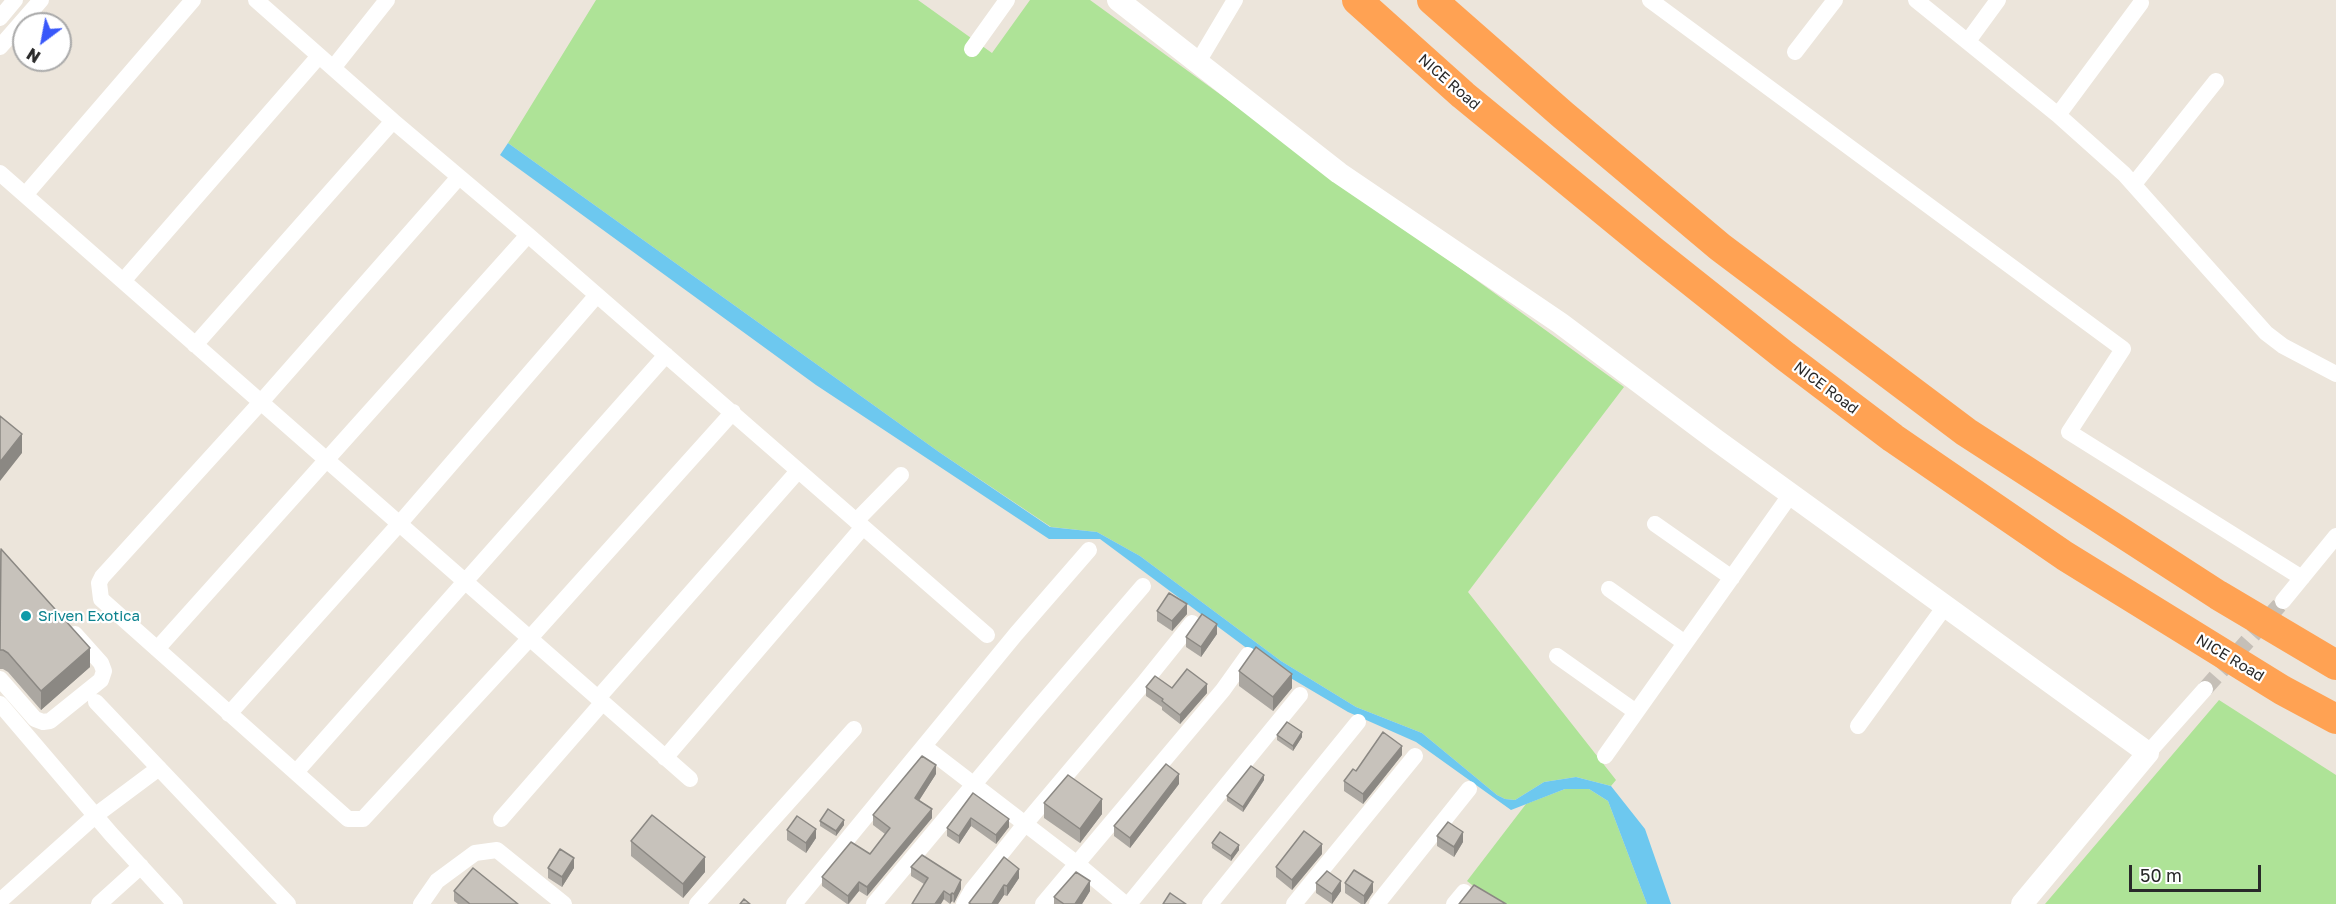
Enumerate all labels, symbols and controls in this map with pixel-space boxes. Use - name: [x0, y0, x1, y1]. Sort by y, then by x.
- north arrow: [12, 12, 72, 72]
- text: N: [23, 44, 44, 67]
- street label: NICE Road: [1414, 50, 1484, 114]
- street label: NICE Road: [1790, 358, 1862, 418]
- place label: Sriven Exotica: [38, 607, 140, 625]
- marker: Sriven Exotica: [19, 609, 33, 623]
- street label: NICE Road: [2193, 631, 2267, 685]
- scale bar: [2132, 853, 2264, 891]
- text: 50 m: [2140, 864, 2182, 886]

